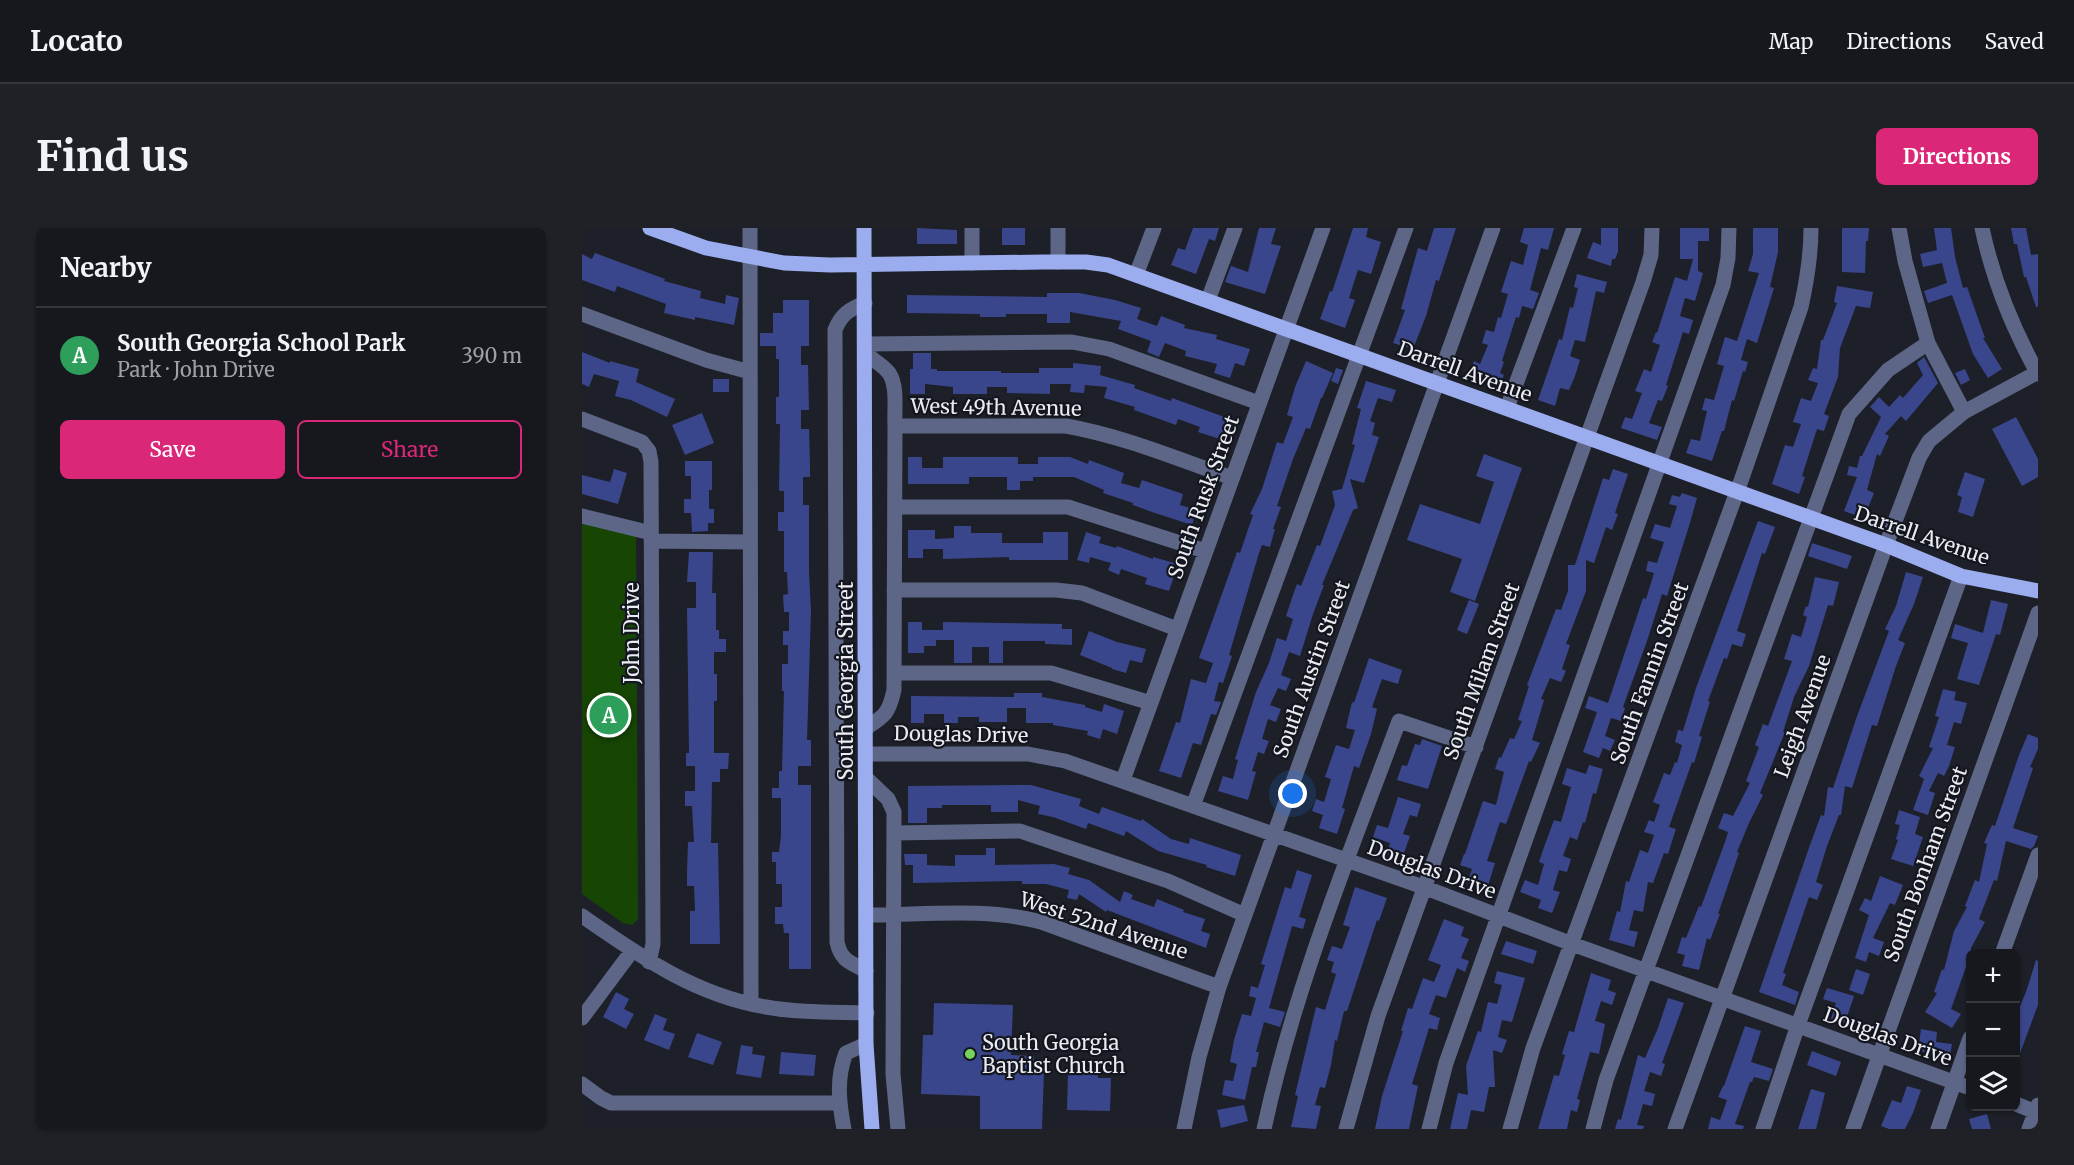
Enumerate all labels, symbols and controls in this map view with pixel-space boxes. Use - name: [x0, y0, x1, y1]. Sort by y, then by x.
- text: Locato: [30, 23, 123, 59]
- text: Map: [1769, 28, 1813, 55]
- text: Directions: [1846, 28, 1951, 55]
- text: Saved: [1984, 28, 2044, 55]
- button: Directions: [1876, 128, 2038, 185]
- text: Find us: [36, 130, 189, 182]
- text: Nearby: [60, 251, 152, 284]
- text: South Georgia School Park: [117, 329, 406, 357]
- street label: Darrell Avenue: [1394, 335, 1536, 407]
- text: A: [72, 343, 87, 368]
- text: 390 m: [462, 343, 522, 368]
- text: Park · John Drive: [117, 357, 275, 382]
- street label: West 49th Avenue: [909, 393, 1082, 421]
- street label: South Rusk Street: [1162, 412, 1244, 582]
- button: Save: [60, 420, 285, 479]
- button: Share: [297, 420, 522, 479]
- street label: Darrell Avenue: [1851, 500, 1993, 570]
- street label: South Austin Street: [1267, 577, 1355, 761]
- street label: South Fannin Street: [1604, 578, 1694, 767]
- street label: South Milam Street: [1437, 579, 1525, 763]
- street label: South Georgia Street: [833, 581, 858, 781]
- street label: John Drive: [619, 582, 644, 685]
- street label: Leigh Avenue: [1768, 651, 1836, 781]
- pin: A: [590, 692, 628, 738]
- street label: Douglas Drive: [893, 720, 1029, 748]
- street label: South Bonham Street: [1878, 763, 1972, 965]
- your location: [1278, 779, 1307, 808]
- street label: Douglas Drive: [1364, 834, 1500, 904]
- street label: West 52nd Avenue: [1016, 886, 1191, 964]
- map controls: [1966, 949, 2020, 1111]
- button: +: [1966, 949, 2020, 1003]
- street label: Douglas Drive: [1820, 1001, 1956, 1071]
- button: −: [1966, 1003, 2020, 1057]
- place label: South Georgia Baptist Church: [982, 1030, 1125, 1078]
- marker: South Georgia Baptist Church: [963, 1047, 977, 1061]
- button: layers: [1966, 1057, 2020, 1111]

